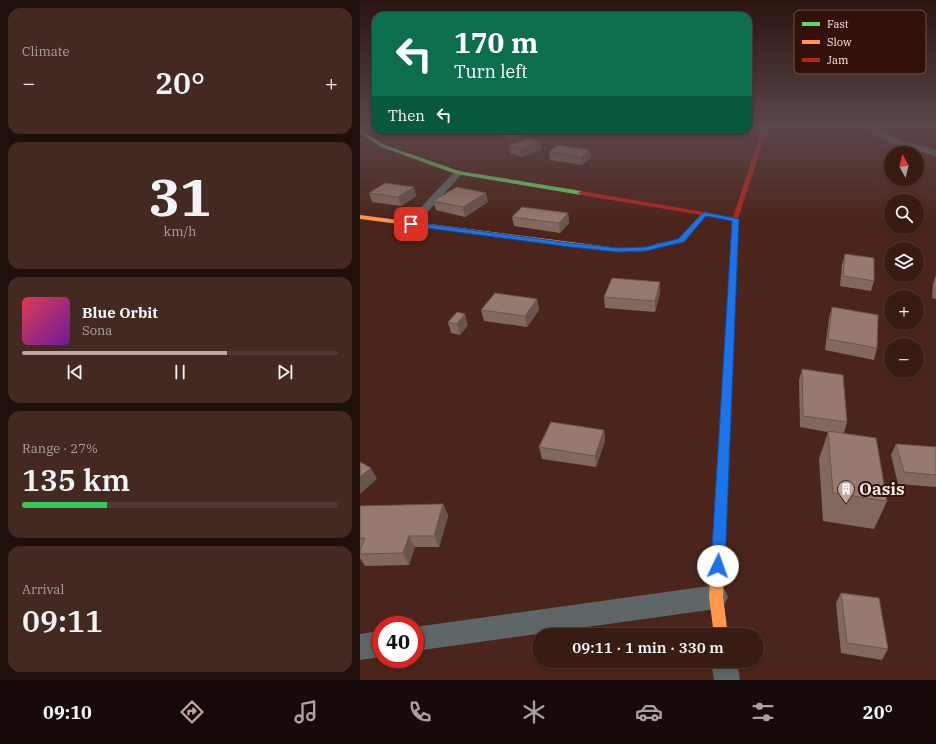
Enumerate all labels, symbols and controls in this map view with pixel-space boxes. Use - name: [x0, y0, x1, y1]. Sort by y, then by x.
- legend: [794, 10, 926, 74]
- text: Fast: [827, 17, 849, 31]
- text: 170 m: [454, 24, 538, 61]
- icon: left: [388, 28, 440, 80]
- text: Slow: [827, 35, 852, 49]
- text: Climate: [22, 43, 69, 60]
- text: Jam: [827, 53, 849, 67]
- text: Turn left: [454, 60, 528, 83]
- text: 20°: [155, 63, 205, 102]
- text: −: [22, 68, 35, 97]
- text: +: [325, 68, 338, 97]
- icon: left: [433, 104, 455, 126]
- text: Then: [388, 106, 425, 125]
- north arrow: [884, 146, 924, 186]
- map controls: [884, 146, 924, 378]
- text: 31: [149, 163, 211, 230]
- button: search: [884, 194, 924, 234]
- pin: [394, 207, 428, 241]
- icon: arrive: [400, 213, 422, 235]
- text: km/h: [164, 223, 196, 240]
- button: layers: [884, 242, 924, 282]
- button: +: [884, 290, 924, 330]
- text: Blue Orbit: [82, 303, 158, 322]
- text: Sona: [82, 322, 112, 339]
- button: −: [884, 338, 924, 378]
- icon: previous: [64, 361, 86, 383]
- icon: pause: [169, 361, 191, 383]
- icon: next: [274, 361, 296, 383]
- text: Range · 27%: [22, 440, 98, 457]
- text: 135 km: [22, 460, 130, 499]
- place label: Oasis: [859, 478, 905, 500]
- building icon: Oasis: [836, 479, 856, 504]
- position arrow: [697, 545, 739, 587]
- text: Arrival: [22, 581, 64, 598]
- text: 09:11: [22, 601, 103, 640]
- speed limit sign: 40: [372, 616, 424, 668]
- text: 09:11 · 1 min · 330 m: [572, 638, 724, 657]
- icon: directions: [178, 698, 206, 726]
- icon: music: [292, 698, 320, 726]
- icon: phone: [406, 698, 434, 726]
- icon: climate: [520, 698, 548, 726]
- icon: car: [635, 698, 663, 726]
- icon: filters: [749, 698, 777, 726]
- text: 09:10: [43, 701, 92, 724]
- text: 20°: [863, 701, 893, 724]

